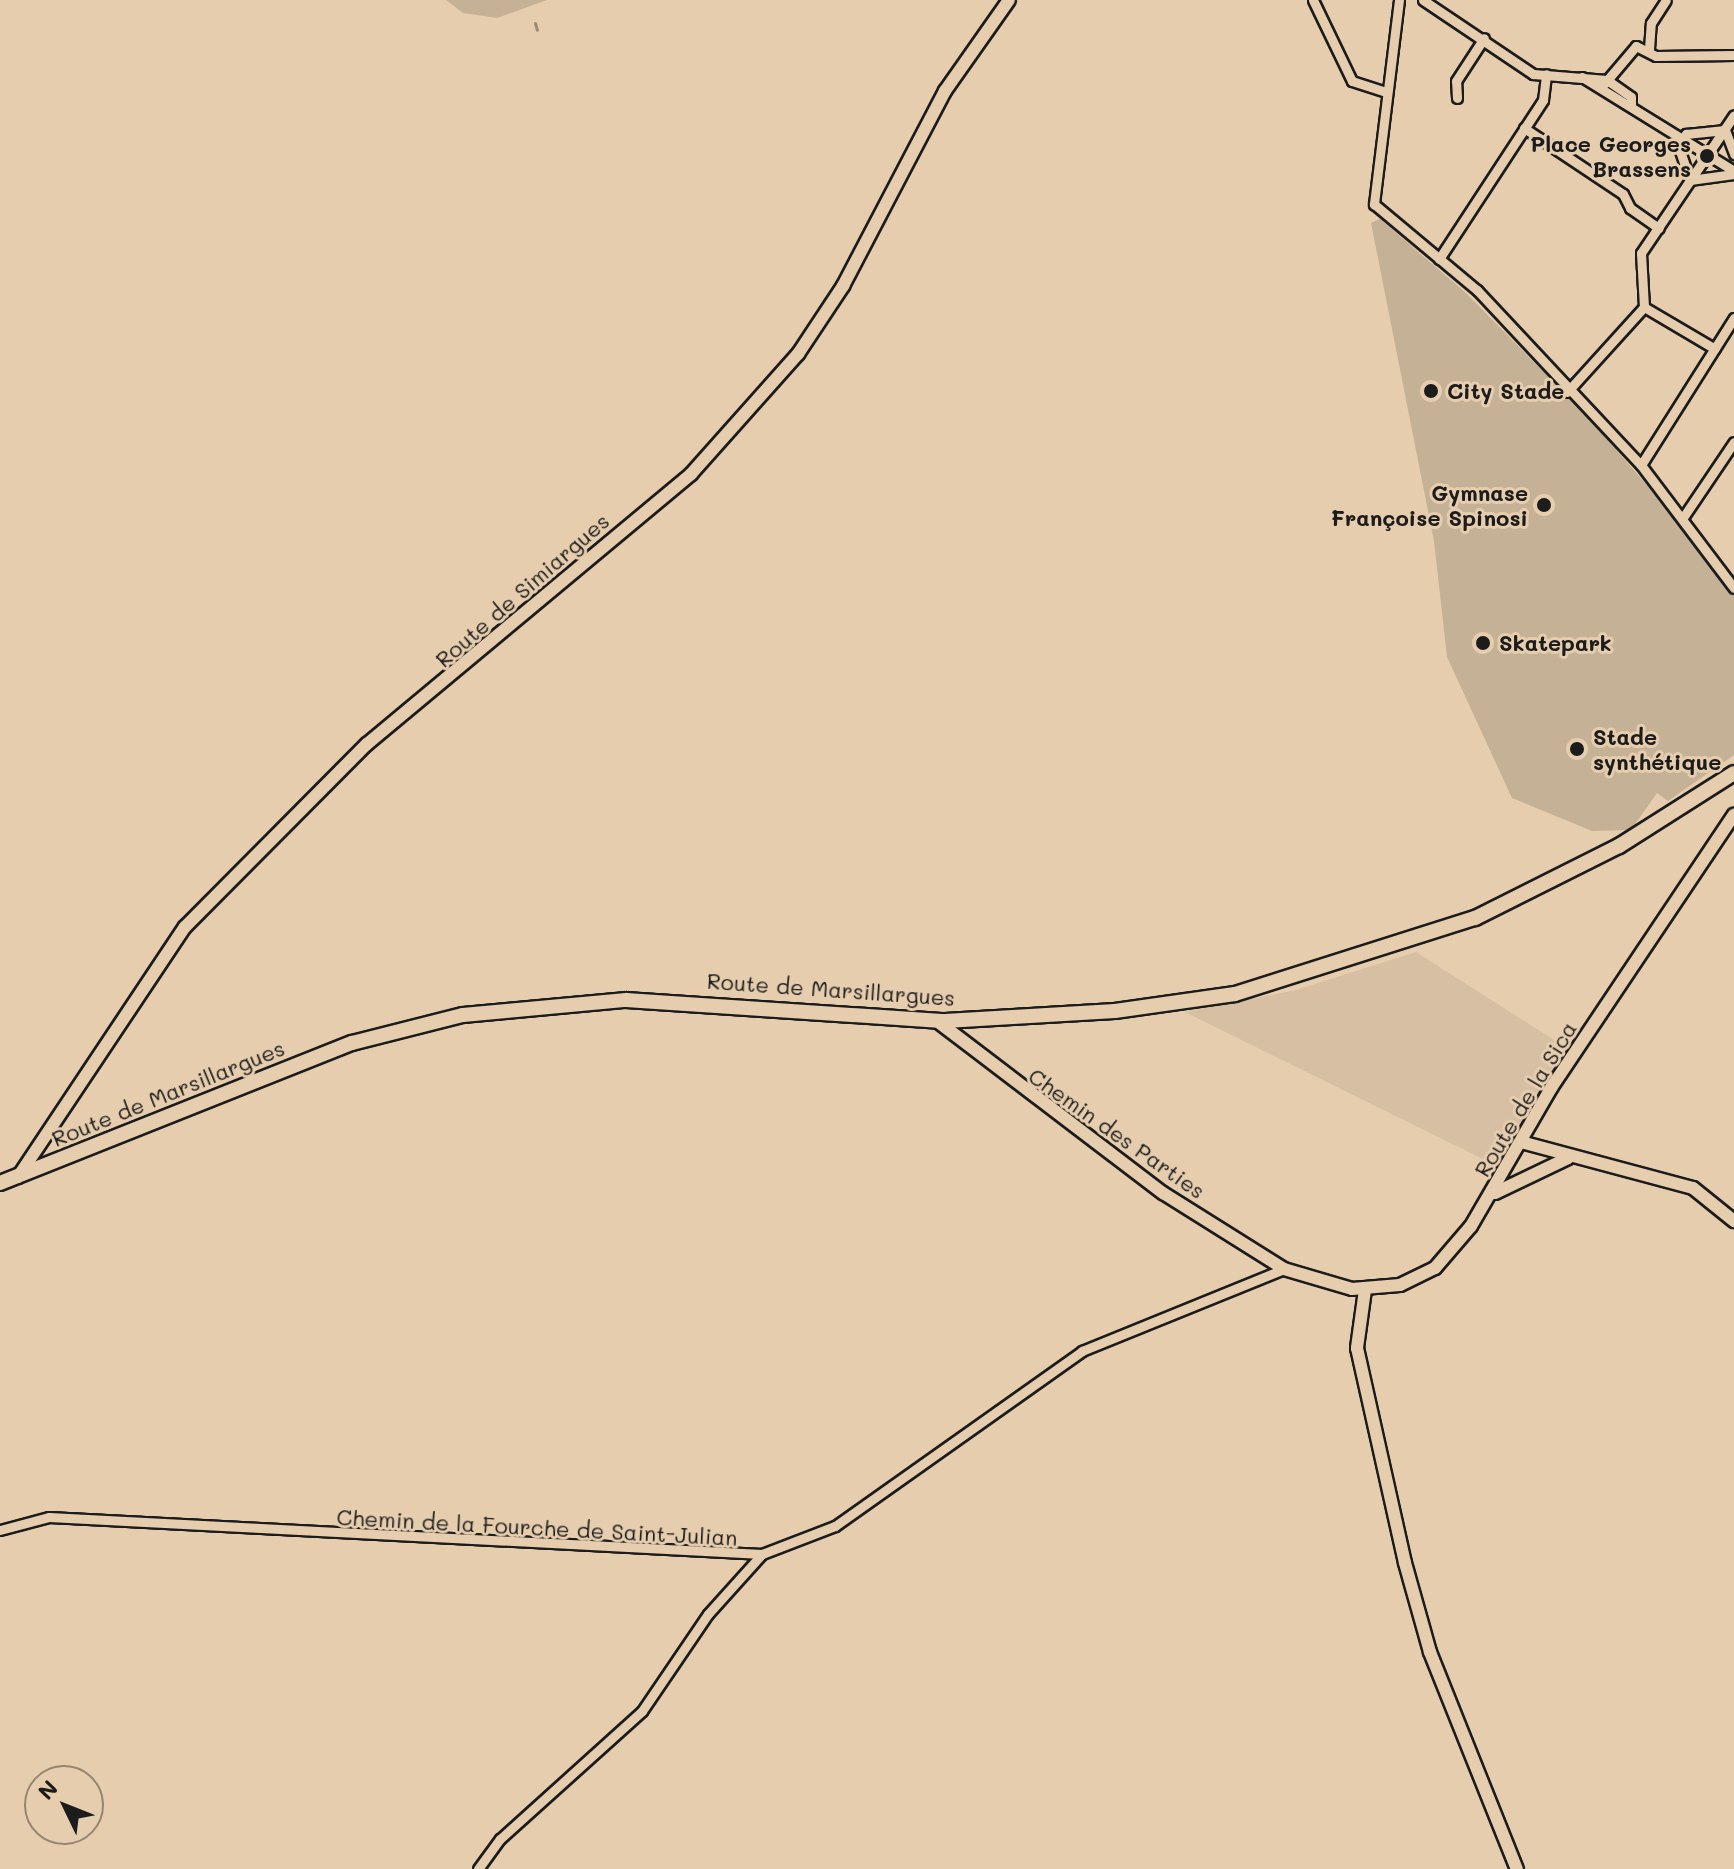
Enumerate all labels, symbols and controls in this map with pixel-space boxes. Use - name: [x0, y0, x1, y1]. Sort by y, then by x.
- place label: Place Georges Brassens: [1530, 130, 1691, 182]
- marker: Place Georges Brassens: [1698, 147, 1716, 165]
- place label: City Stade: [1447, 378, 1564, 404]
- marker: City Stade: [1422, 382, 1440, 400]
- place label: Gymnase Françoise Spinosi: [1331, 479, 1528, 530]
- marker: Gymnase Françoise Spinosi: [1535, 496, 1553, 514]
- street label: Route de Simiargues: [430, 507, 614, 673]
- place label: Skatepark: [1499, 630, 1612, 656]
- marker: Skatepark: [1474, 634, 1492, 652]
- place label: Stade synthétique: [1593, 723, 1721, 774]
- marker: Stade synthétique: [1568, 740, 1586, 758]
- street label: Route de Marsillargues: [706, 967, 956, 1011]
- street label: Route de la Sica: [1468, 1017, 1582, 1181]
- street label: Route de Marsillargues: [48, 1034, 288, 1152]
- street label: Chemin des Parties: [1024, 1062, 1210, 1204]
- street label: Chemin de la Fourche de Saint-Julian: [336, 1503, 738, 1551]
- north arrow: [24, 1765, 104, 1845]
- text: N: [31, 1774, 64, 1806]

